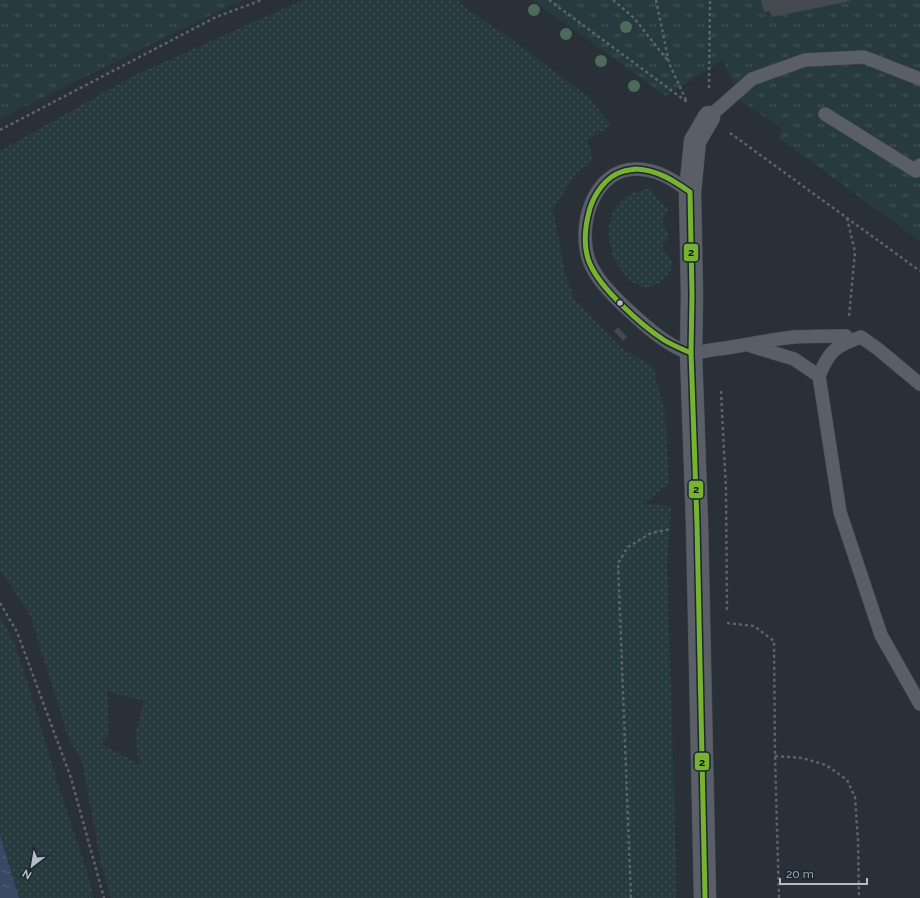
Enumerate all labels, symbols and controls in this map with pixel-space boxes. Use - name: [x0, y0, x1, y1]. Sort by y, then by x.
- line badge: 2: [683, 243, 699, 262]
- text: 2: [688, 246, 694, 259]
- unlabelled marker: [615, 298, 625, 308]
- line badge: 2: [688, 480, 704, 499]
- text: 2: [693, 483, 699, 496]
- line badge: 2: [694, 752, 710, 771]
- text: 2: [699, 756, 705, 769]
- north arrow: [12, 846, 52, 886]
- scale bar: [780, 860, 867, 886]
- text: N: [20, 866, 34, 882]
- text: 20 m: [786, 867, 814, 881]

